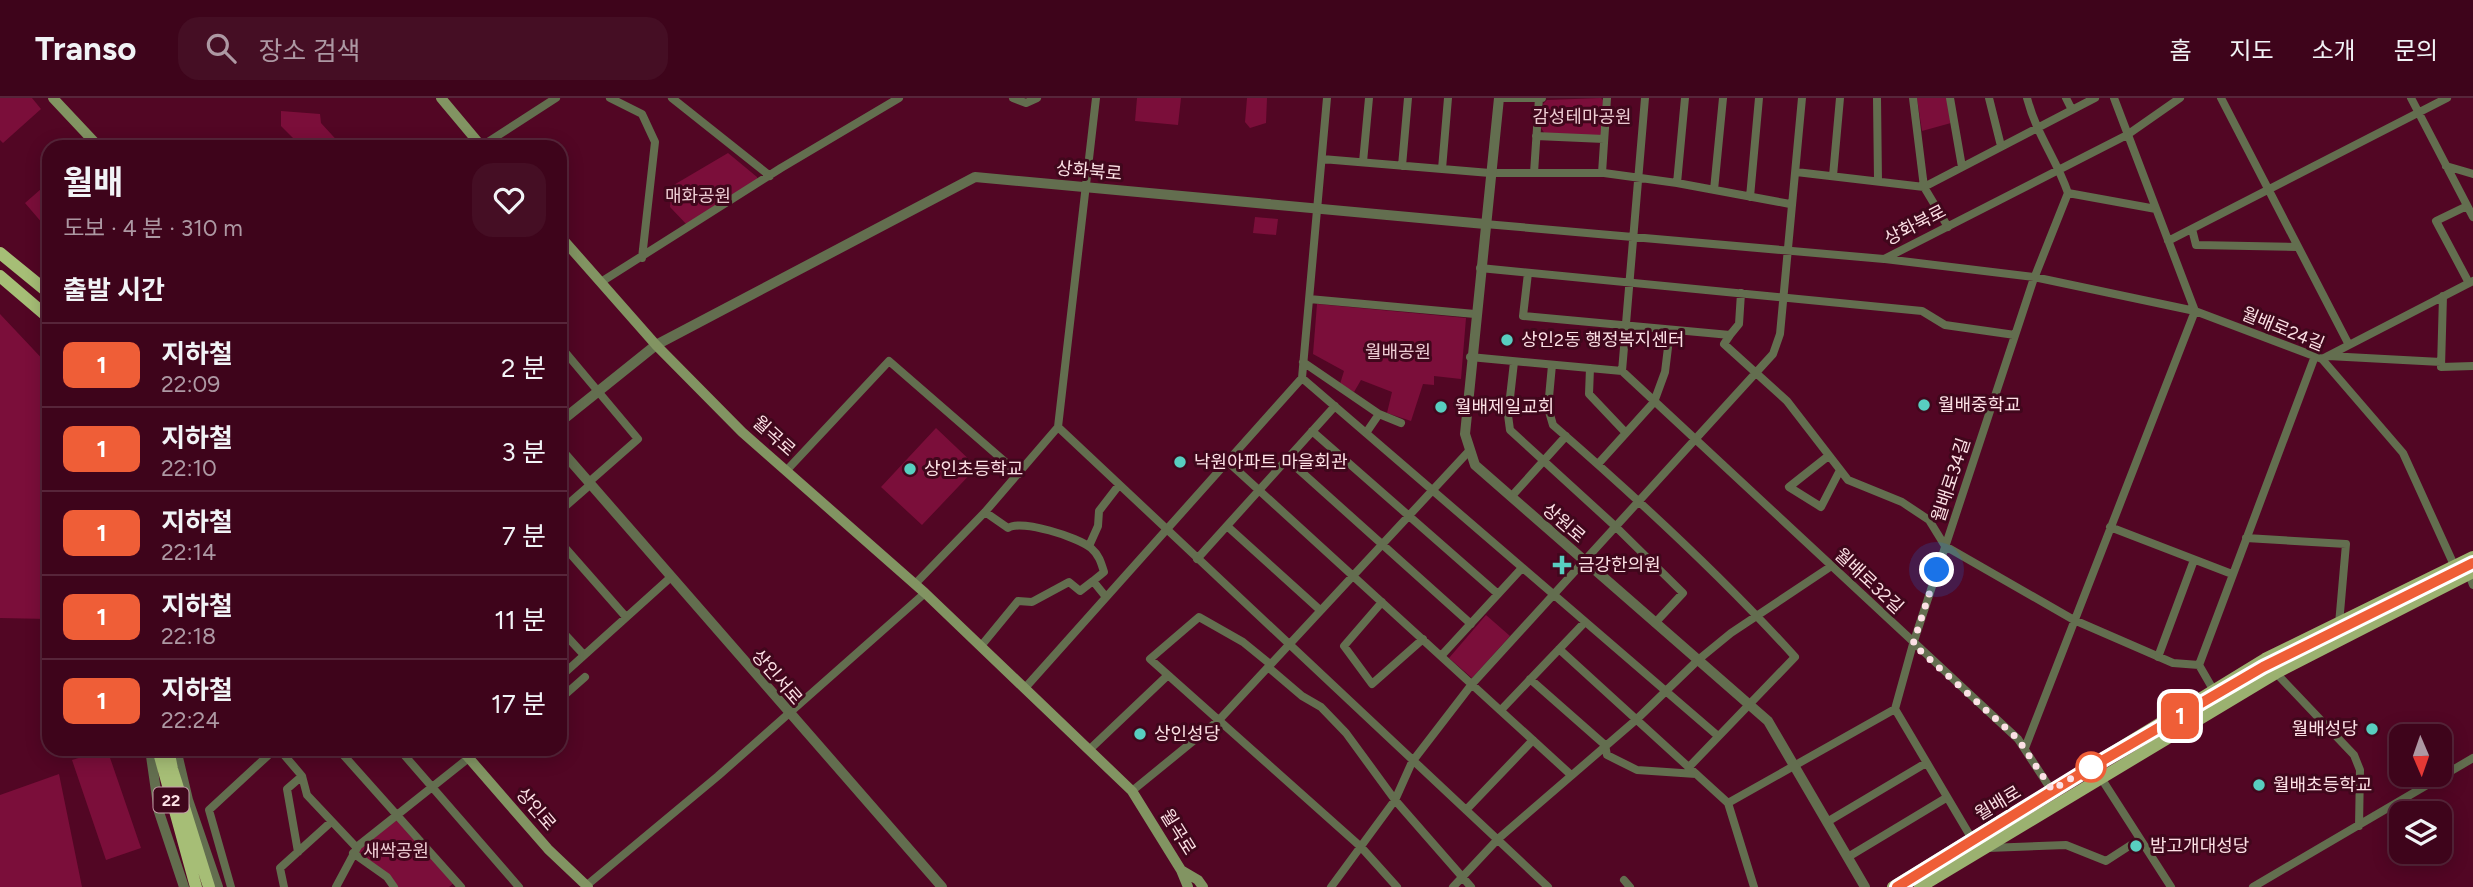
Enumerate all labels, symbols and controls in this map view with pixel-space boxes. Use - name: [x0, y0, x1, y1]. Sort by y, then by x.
- search box: [178, 17, 668, 80]
- text: Transo: [35, 29, 136, 68]
- icon: search: [202, 29, 240, 67]
- text: 장소 검색: [258, 35, 361, 67]
- text: 홈: [2169, 36, 2191, 65]
- text: 지도: [2229, 36, 2274, 65]
- text: 소개: [2312, 36, 2356, 65]
- text: 문의: [2394, 36, 2438, 65]
- park label: 감성테마공원: [1532, 106, 1632, 128]
- street label: 상화북로: [1055, 157, 1123, 185]
- text: 월배: [63, 163, 124, 202]
- button: heart: [472, 163, 546, 237]
- park label: 매화공원: [665, 185, 731, 207]
- street label: 상화북로: [1880, 200, 1950, 250]
- text: 도보 · 4 분 · 310 m: [63, 214, 243, 242]
- text: 출발 시간: [63, 274, 165, 306]
- street label: 월배로24길: [2238, 302, 2328, 356]
- place label: 상인2동 행정복지센터: [1521, 329, 1685, 351]
- marker: 상인2동 행정복지센터: [1499, 332, 1515, 348]
- text: 지하철: [161, 338, 233, 370]
- park label: 월배공원: [1365, 341, 1431, 363]
- text: 1: [96, 350, 107, 379]
- text: 2 분: [501, 352, 546, 384]
- text: 22:09: [161, 370, 220, 398]
- place label: 월배중학교: [1938, 394, 2021, 416]
- place label: 월배제일교회: [1455, 396, 1554, 418]
- marker: 월배중학교: [1916, 397, 1932, 413]
- marker: 월배제일교회: [1433, 399, 1449, 415]
- street label: 월곡로: [748, 411, 800, 461]
- text: 지하철: [161, 422, 233, 454]
- text: 1: [96, 434, 107, 463]
- street label: 월배로34길: [1927, 435, 1975, 525]
- text: 3 분: [502, 436, 546, 468]
- place label: 낙원아파트 마을회관: [1194, 451, 1348, 473]
- text: 22:10: [161, 454, 217, 482]
- marker: 낙원아파트 마을회관: [1172, 454, 1188, 470]
- place label: 상인초등학교: [924, 458, 1023, 480]
- marker: 상인초등학교: [902, 461, 918, 477]
- street label: 상원로: [1538, 498, 1590, 548]
- text: 지하철: [161, 506, 233, 538]
- text: 1: [96, 518, 107, 547]
- text: 7 분: [502, 520, 546, 552]
- text: 22:14: [161, 538, 216, 566]
- street label: 월배로32길: [1830, 544, 1908, 618]
- your location: [1919, 552, 1954, 587]
- place label: 금강한의원: [1578, 554, 1661, 576]
- marker: 금강한의원: [1552, 555, 1572, 575]
- text: 지하철: [161, 590, 233, 622]
- text: 1: [96, 602, 107, 631]
- text: 11 분: [494, 604, 546, 636]
- text: 22:18: [161, 622, 216, 650]
- street label: 상인서로: [747, 645, 807, 709]
- text: 지하철: [161, 674, 233, 706]
- text: 1: [96, 686, 107, 715]
- text: 17 분: [491, 688, 546, 720]
- line badge: 1: [2157, 693, 2203, 739]
- text: 1: [2175, 701, 2185, 730]
- text: 22:24: [161, 706, 220, 734]
- place label: 월배성당: [2292, 718, 2358, 740]
- marker: 월배성당: [2364, 721, 2380, 737]
- place label: 상인성당: [1154, 723, 1220, 745]
- north arrow: [2389, 724, 2452, 788]
- map controls: [2389, 724, 2452, 864]
- marker: 상인성당: [1132, 726, 1148, 742]
- unlabelled marker: [2076, 752, 2106, 782]
- place label: 월배초등학교: [2273, 774, 2372, 796]
- marker: 월배초등학교: [2251, 777, 2267, 793]
- street label: 월배로: [1971, 781, 2025, 825]
- street label: 상인로: [511, 783, 561, 835]
- road number: 22: [154, 788, 188, 813]
- button: layers: [2389, 801, 2452, 864]
- street label: 월곡로: [1156, 805, 1200, 859]
- place label: 밤고개대성당: [2150, 835, 2249, 857]
- marker: 밤고개대성당: [2128, 838, 2144, 854]
- park label: 새싹공원: [363, 840, 429, 862]

